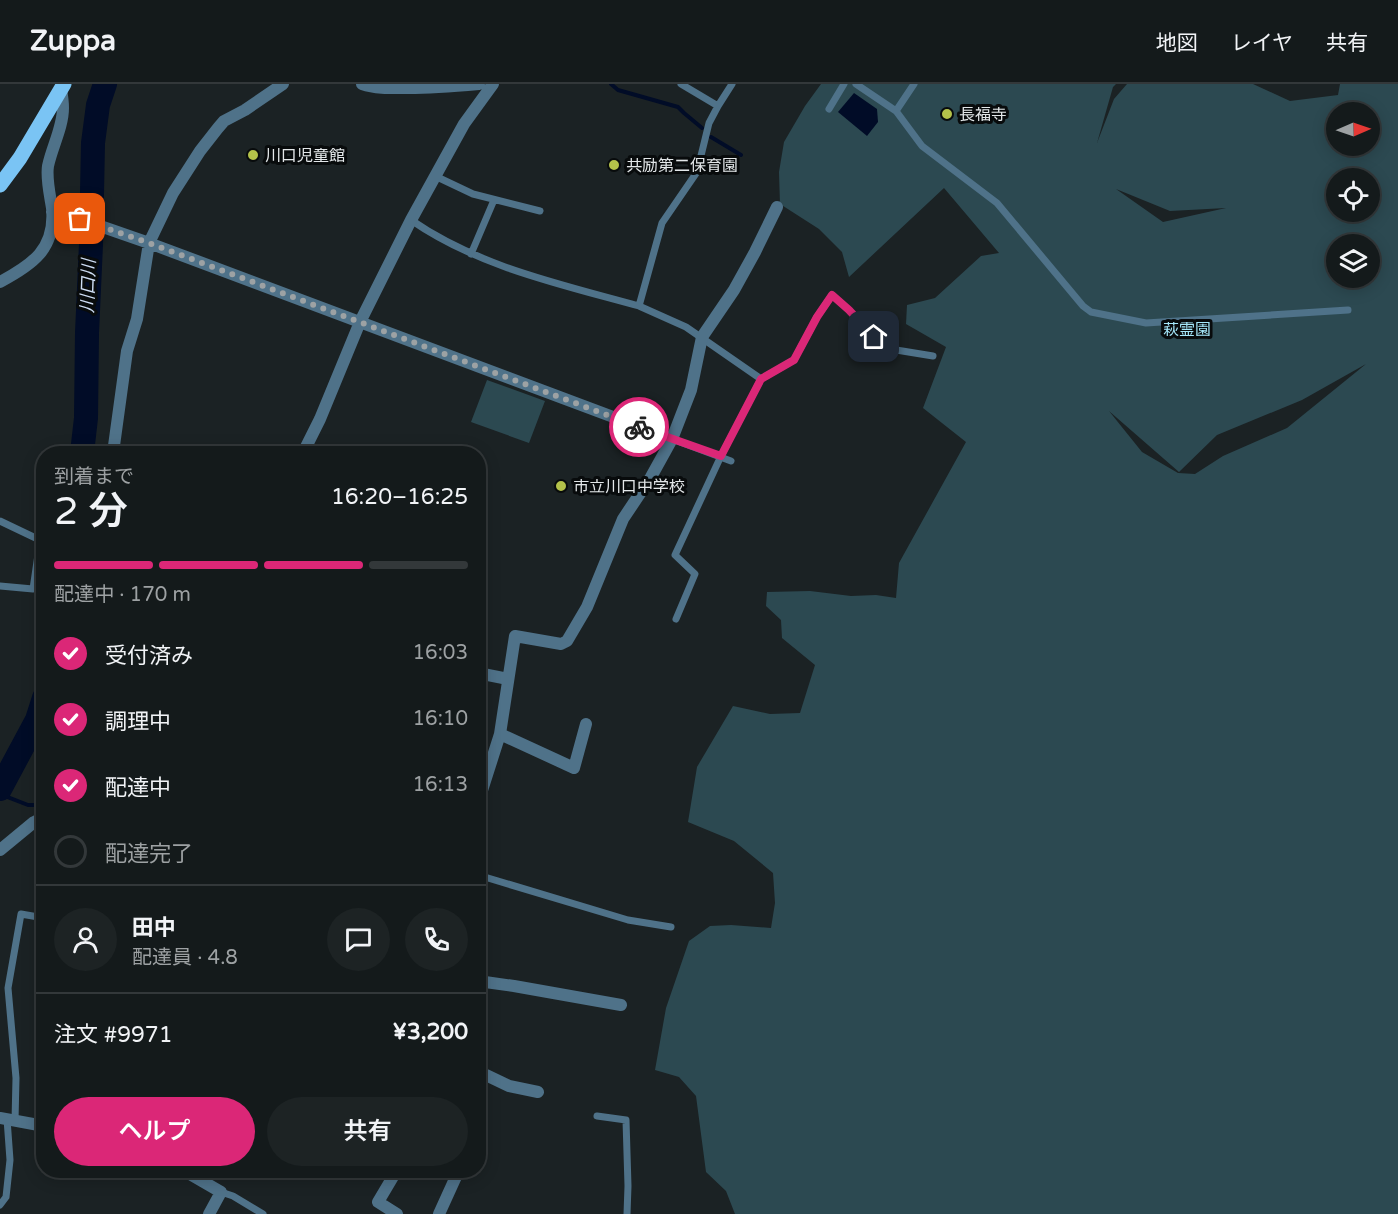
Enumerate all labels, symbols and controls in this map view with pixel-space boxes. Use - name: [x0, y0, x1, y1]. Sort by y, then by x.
- text: Zuppa: [30, 24, 116, 58]
- text: 地図: [1156, 31, 1198, 56]
- text: レイヤ: [1231, 31, 1293, 56]
- text: 共有: [1326, 31, 1368, 56]
- north arrow: [1326, 102, 1380, 156]
- map controls: [1326, 102, 1380, 288]
- place label: 長福寺: [959, 105, 1007, 125]
- marker: 長福寺: [940, 107, 954, 121]
- place label: 川口児童館: [265, 146, 345, 166]
- marker: 川口児童館: [246, 148, 260, 162]
- place label: 共励第二保育園: [626, 156, 738, 176]
- marker: 共励第二保育園: [607, 158, 621, 172]
- button: locate: [1326, 168, 1380, 222]
- pin: [54, 193, 105, 244]
- icon: bag: [63, 202, 96, 235]
- button: layers: [1326, 234, 1380, 288]
- water label: 川口川: [76, 257, 100, 313]
- pin: [848, 311, 899, 362]
- icon: home: [857, 320, 890, 353]
- park label: 萩霊園: [1163, 320, 1211, 340]
- courier: [609, 397, 669, 457]
- icon: bike: [623, 411, 656, 444]
- text: 到着まで: [54, 465, 134, 489]
- place label: 市立川口中学校: [573, 477, 685, 497]
- marker: 市立川口中学校: [554, 479, 568, 493]
- text: 16:20–16:25: [331, 484, 468, 510]
- text: 2 分: [54, 488, 128, 535]
- text: 配達中 · 170 m: [54, 583, 191, 607]
- icon: check: [54, 637, 87, 670]
- text: 16:03: [413, 641, 468, 665]
- text: 受付済み: [105, 643, 193, 669]
- icon: check: [54, 703, 87, 736]
- text: 16:10: [413, 707, 468, 731]
- text: 調理中: [105, 709, 171, 735]
- icon: check: [54, 769, 87, 802]
- text: 16:13: [413, 773, 468, 797]
- text: 配達中: [105, 775, 171, 801]
- text: 配達完了: [105, 841, 193, 867]
- button: person: [54, 908, 117, 971]
- button: chat: [327, 908, 390, 971]
- button: phone: [405, 908, 468, 971]
- text: 田中: [132, 915, 176, 941]
- text: 配達員 · 4.8: [132, 946, 238, 970]
- text: ¥3,200: [393, 1019, 468, 1045]
- text: 注文 #9971: [54, 1022, 172, 1048]
- button: ヘルプ: [54, 1097, 255, 1166]
- button: 共有: [267, 1097, 468, 1166]

